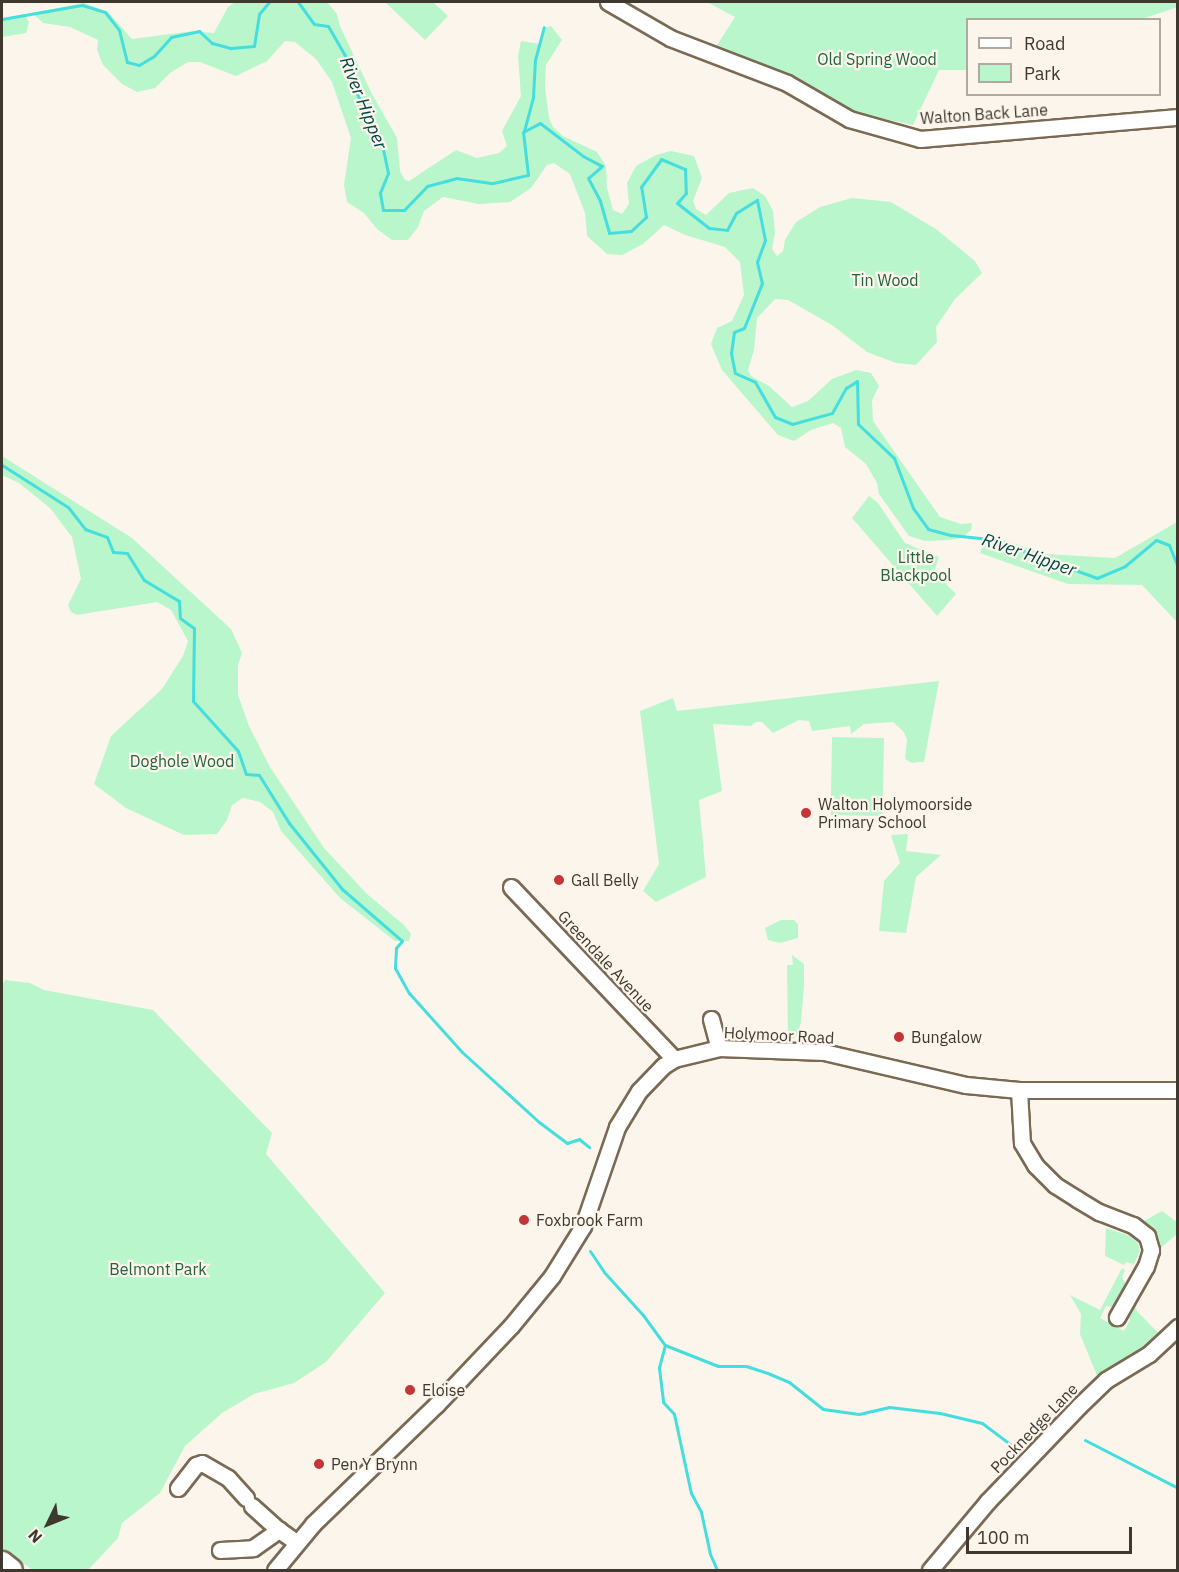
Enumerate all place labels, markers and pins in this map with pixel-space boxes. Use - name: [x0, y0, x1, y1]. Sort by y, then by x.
- place label: Walton Holymoorside Primary School: [818, 794, 972, 832]
- marker: Walton Holymoorside Primary School: [799, 806, 813, 820]
- place label: Gall Belly: [571, 870, 639, 890]
- marker: Gall Belly: [552, 873, 566, 887]
- place label: Bungalow: [911, 1027, 982, 1047]
- marker: Bungalow: [892, 1030, 906, 1044]
- place label: Foxbrook Farm: [536, 1210, 643, 1230]
- marker: Foxbrook Farm: [517, 1213, 531, 1227]
- place label: Eloise: [422, 1380, 465, 1400]
- marker: Eloise: [403, 1383, 417, 1397]
- place label: Pen Y Brynn: [331, 1454, 418, 1474]
- marker: Pen Y Brynn: [312, 1457, 326, 1471]

